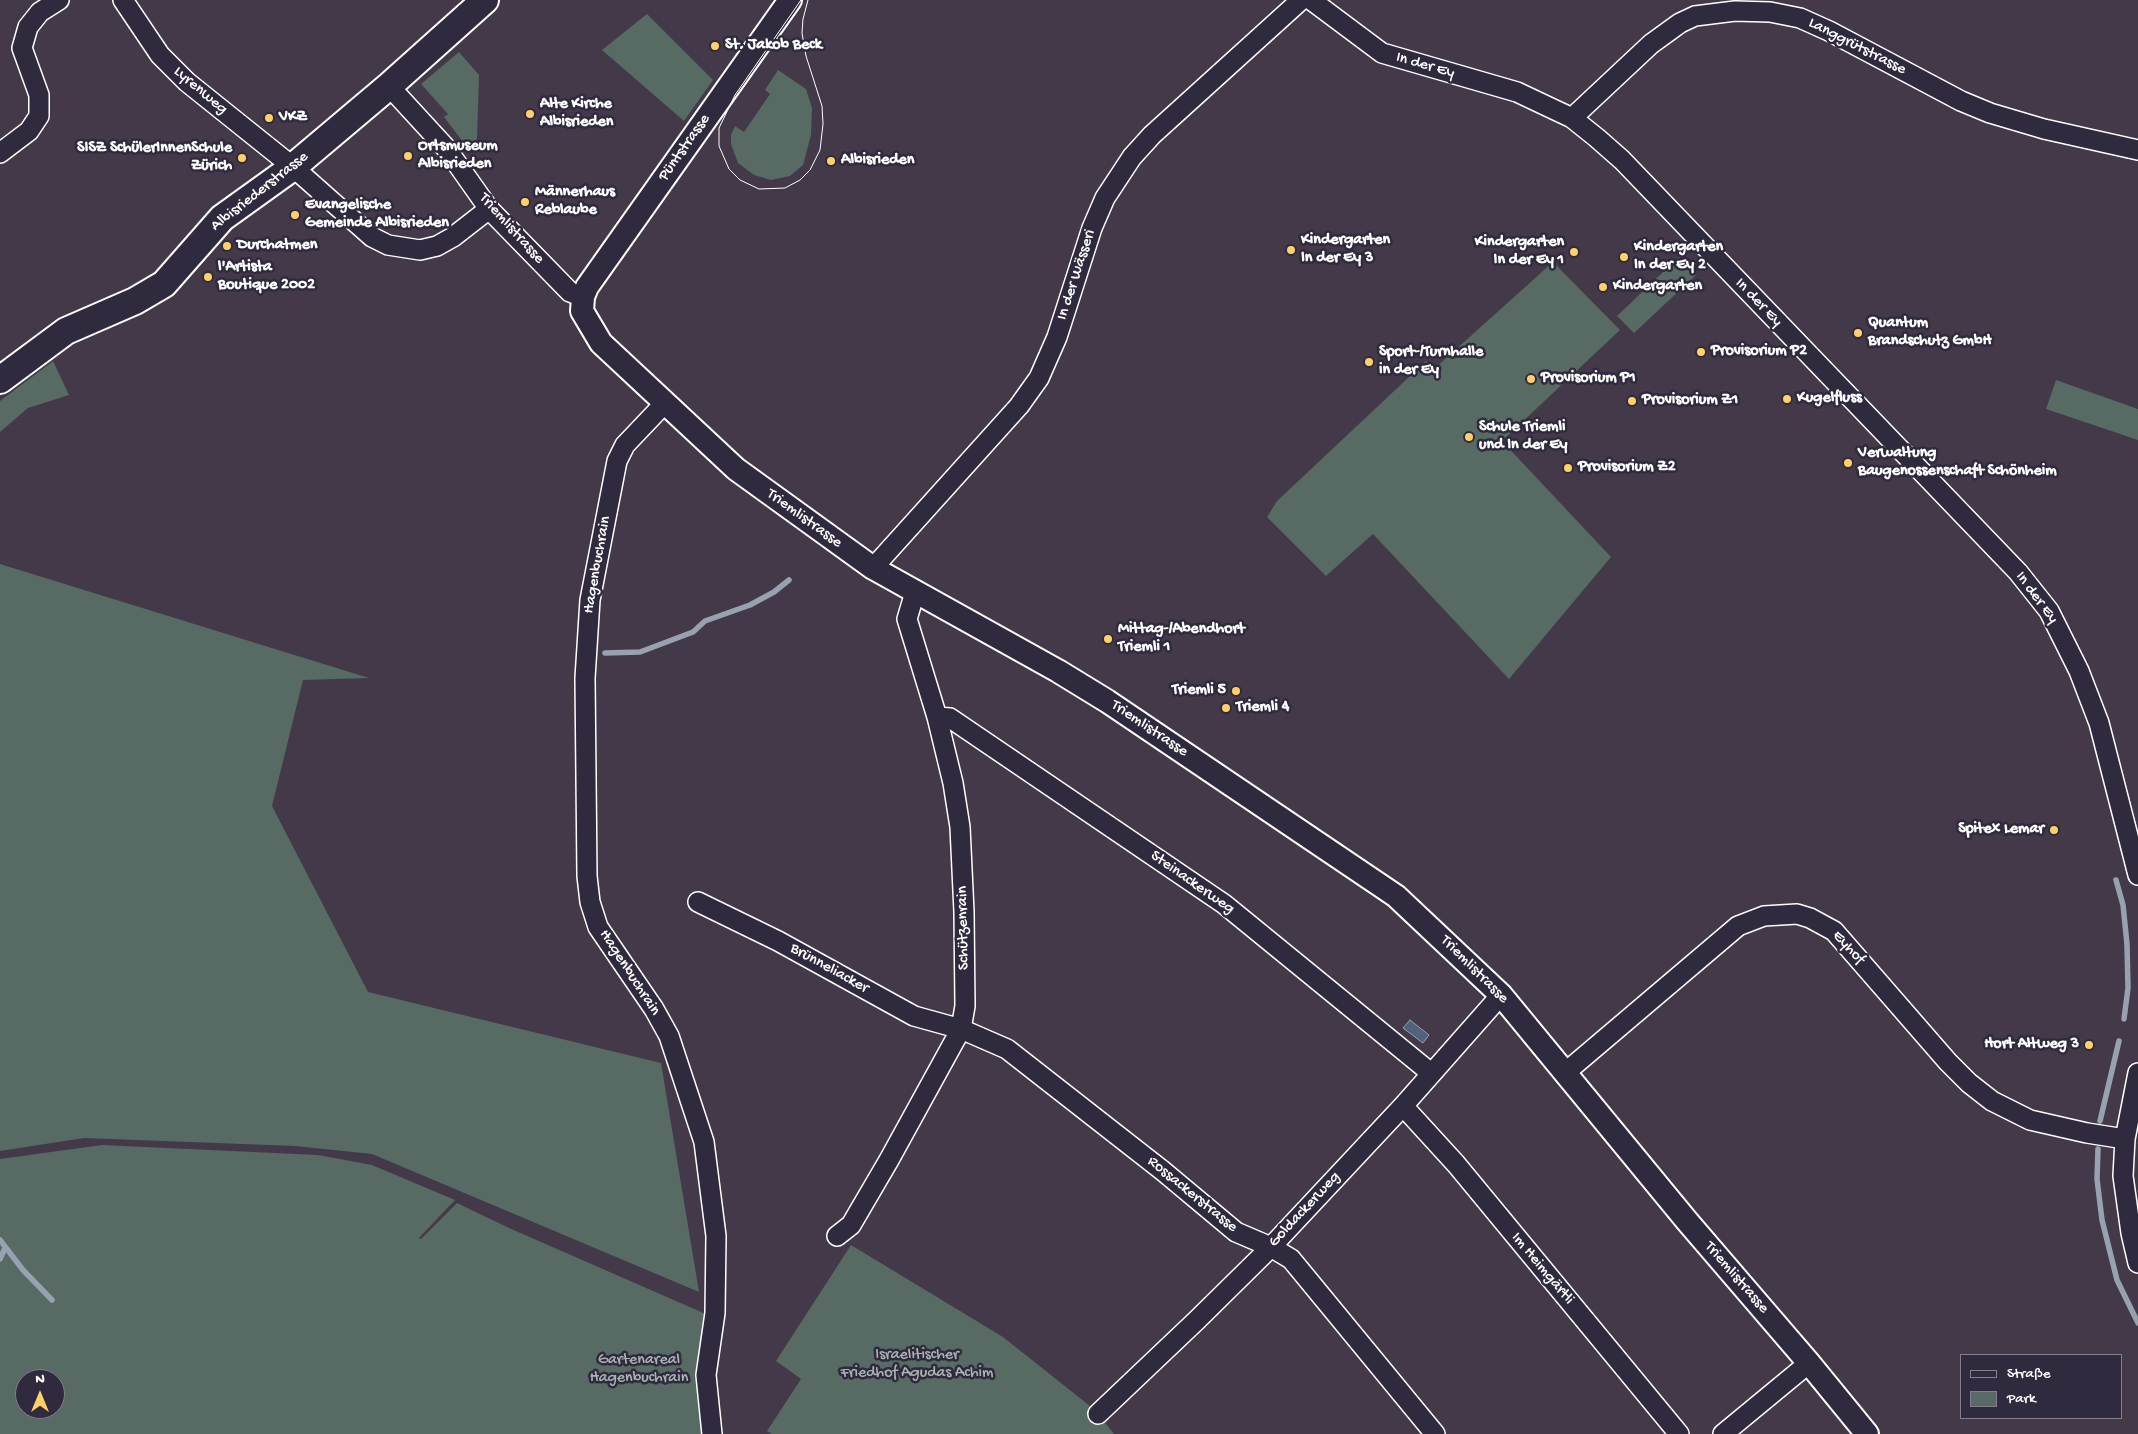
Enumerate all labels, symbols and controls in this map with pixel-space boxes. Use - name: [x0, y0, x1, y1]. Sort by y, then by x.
- street label: Langgrütstrasse: [1805, 14, 1909, 80]
- place label: St. Jakob Beck: [725, 36, 822, 56]
- marker: St. Jakob Beck: [709, 40, 721, 52]
- street label: In der Ey: [1393, 48, 1457, 84]
- street label: Lyrenweg: [169, 63, 231, 119]
- place label: Alte Kirche Albisrieden: [540, 95, 613, 133]
- place label: VKZ: [279, 108, 307, 128]
- marker: Alte Kirche Albisrieden: [524, 108, 536, 120]
- street label: Püntstrasse: [655, 111, 715, 185]
- marker: VKZ: [263, 112, 275, 124]
- place label: Ortsmuseum Albisrieden: [418, 137, 498, 175]
- place label: SISZ SchülerInnenSchule Zürich: [77, 139, 232, 177]
- street label: Albisriederstrasse: [207, 148, 313, 236]
- marker: Ortsmuseum Albisrieden: [402, 150, 414, 162]
- place label: Albisrieden: [841, 151, 914, 171]
- marker: SISZ SchülerInnenSchule Zürich: [236, 152, 248, 164]
- marker: Albisrieden: [825, 155, 837, 167]
- place label: Männerhaus Reblaube: [535, 183, 615, 221]
- street label: Triemlistrasse: [474, 190, 548, 268]
- place label: Evangelische Gemeinde Albisrieden: [305, 196, 449, 234]
- marker: Männerhaus Reblaube: [519, 196, 531, 208]
- marker: Evangelische Gemeinde Albisrieden: [289, 209, 301, 221]
- street label: In der Wässeri: [1053, 227, 1101, 323]
- place label: Kindergarten In der Ey 3: [1301, 231, 1390, 269]
- place label: Kindergarten In der Ey 1: [1475, 233, 1564, 271]
- place label: Durchatmen: [237, 236, 317, 256]
- place label: Kindergarten In der Ey 2: [1634, 238, 1723, 276]
- marker: Durchatmen: [221, 240, 233, 252]
- marker: Kindergarten In der Ey 3: [1285, 244, 1297, 256]
- marker: Kindergarten In der Ey 1: [1568, 246, 1580, 258]
- marker: Kindergarten In der Ey 2: [1618, 251, 1630, 263]
- place label: l'Artista Boutique 2002: [218, 258, 315, 296]
- marker: l'Artista Boutique 2002: [202, 271, 214, 283]
- street label: In der Ey: [1730, 275, 1786, 331]
- place label: Kindergarten: [1613, 277, 1702, 297]
- marker: Kindergarten: [1597, 281, 1609, 293]
- place label: Quantum Brandschutz GmbH: [1868, 314, 1992, 352]
- marker: Quantum Brandschutz GmbH: [1852, 327, 1864, 339]
- place label: Provisorium P2: [1711, 342, 1807, 362]
- place label: Sport-/Turnhalle in der Ey: [1379, 343, 1483, 381]
- marker: Provisorium P2: [1695, 346, 1707, 358]
- marker: Sport-/Turnhalle in der Ey: [1363, 356, 1375, 368]
- place label: Provisorium P1: [1541, 369, 1636, 389]
- marker: Provisorium P1: [1525, 373, 1537, 385]
- place label: Kugelfluss: [1797, 389, 1862, 409]
- place label: Provisorium Z1: [1642, 391, 1738, 411]
- marker: Kugelfluss: [1781, 393, 1793, 405]
- marker: Provisorium Z1: [1626, 395, 1638, 407]
- place label: Schule Triemli und In der Ey: [1479, 418, 1567, 456]
- marker: Schule Triemli und In der Ey: [1463, 431, 1475, 443]
- place label: Verwaltung Baugenossenschaft Schönheim: [1858, 444, 2057, 482]
- marker: Verwaltung Baugenossenschaft Schönheim: [1842, 457, 1854, 469]
- place label: Provisorium Z2: [1578, 458, 1676, 478]
- marker: Provisorium Z2: [1562, 462, 1574, 474]
- street label: Triemlistrasse: [762, 485, 846, 553]
- street label: Hagenbuchrain: [580, 515, 616, 615]
- street label: In der Ey: [2010, 568, 2062, 628]
- place label: Mittag-/Abendhort Triemli 1: [1118, 620, 1245, 658]
- marker: Mittag-/Abendhort Triemli 1: [1102, 633, 1114, 645]
- place label: Triemli 5: [1172, 681, 1226, 701]
- marker: Triemli 5: [1230, 685, 1242, 697]
- street label: Triemlistrasse: [1107, 696, 1191, 762]
- place label: Triemli 4: [1236, 698, 1289, 718]
- marker: Triemli 4: [1220, 702, 1232, 714]
- place label: Spitex Lemar: [1958, 820, 2044, 840]
- marker: Spitex Lemar: [2048, 824, 2060, 836]
- street label: Steinackerweg: [1146, 847, 1238, 919]
- street label: Schützenrain: [954, 886, 974, 970]
- street label: Hagenbuchrain: [594, 926, 664, 1020]
- street label: Eyhof: [1827, 927, 1869, 969]
- street label: Triemlistrasse: [1436, 932, 1512, 1008]
- street label: Brünneliacker: [786, 939, 872, 999]
- place label: Hort Altweg 3: [1984, 1035, 2079, 1055]
- marker: Hort Altweg 3: [2083, 1039, 2095, 1051]
- street label: Rossackerstrasse: [1143, 1153, 1241, 1237]
- street label: Goldackerweg: [1265, 1168, 1345, 1252]
- street label: Im Heimgärtli: [1506, 1229, 1578, 1309]
- street label: Triemlistrasse: [1700, 1238, 1772, 1318]
- park label: Israelitischer Friedhof Agudas Achim: [841, 1346, 993, 1384]
- park label: Gartenareal Hagenbuchrain: [590, 1351, 688, 1389]
- legend: [1960, 1354, 2123, 1419]
- text: Straße: [2007, 1365, 2051, 1383]
- north arrow: [15, 1369, 65, 1419]
- text: N: [35, 1371, 45, 1388]
- text: Park: [2007, 1390, 2036, 1408]

